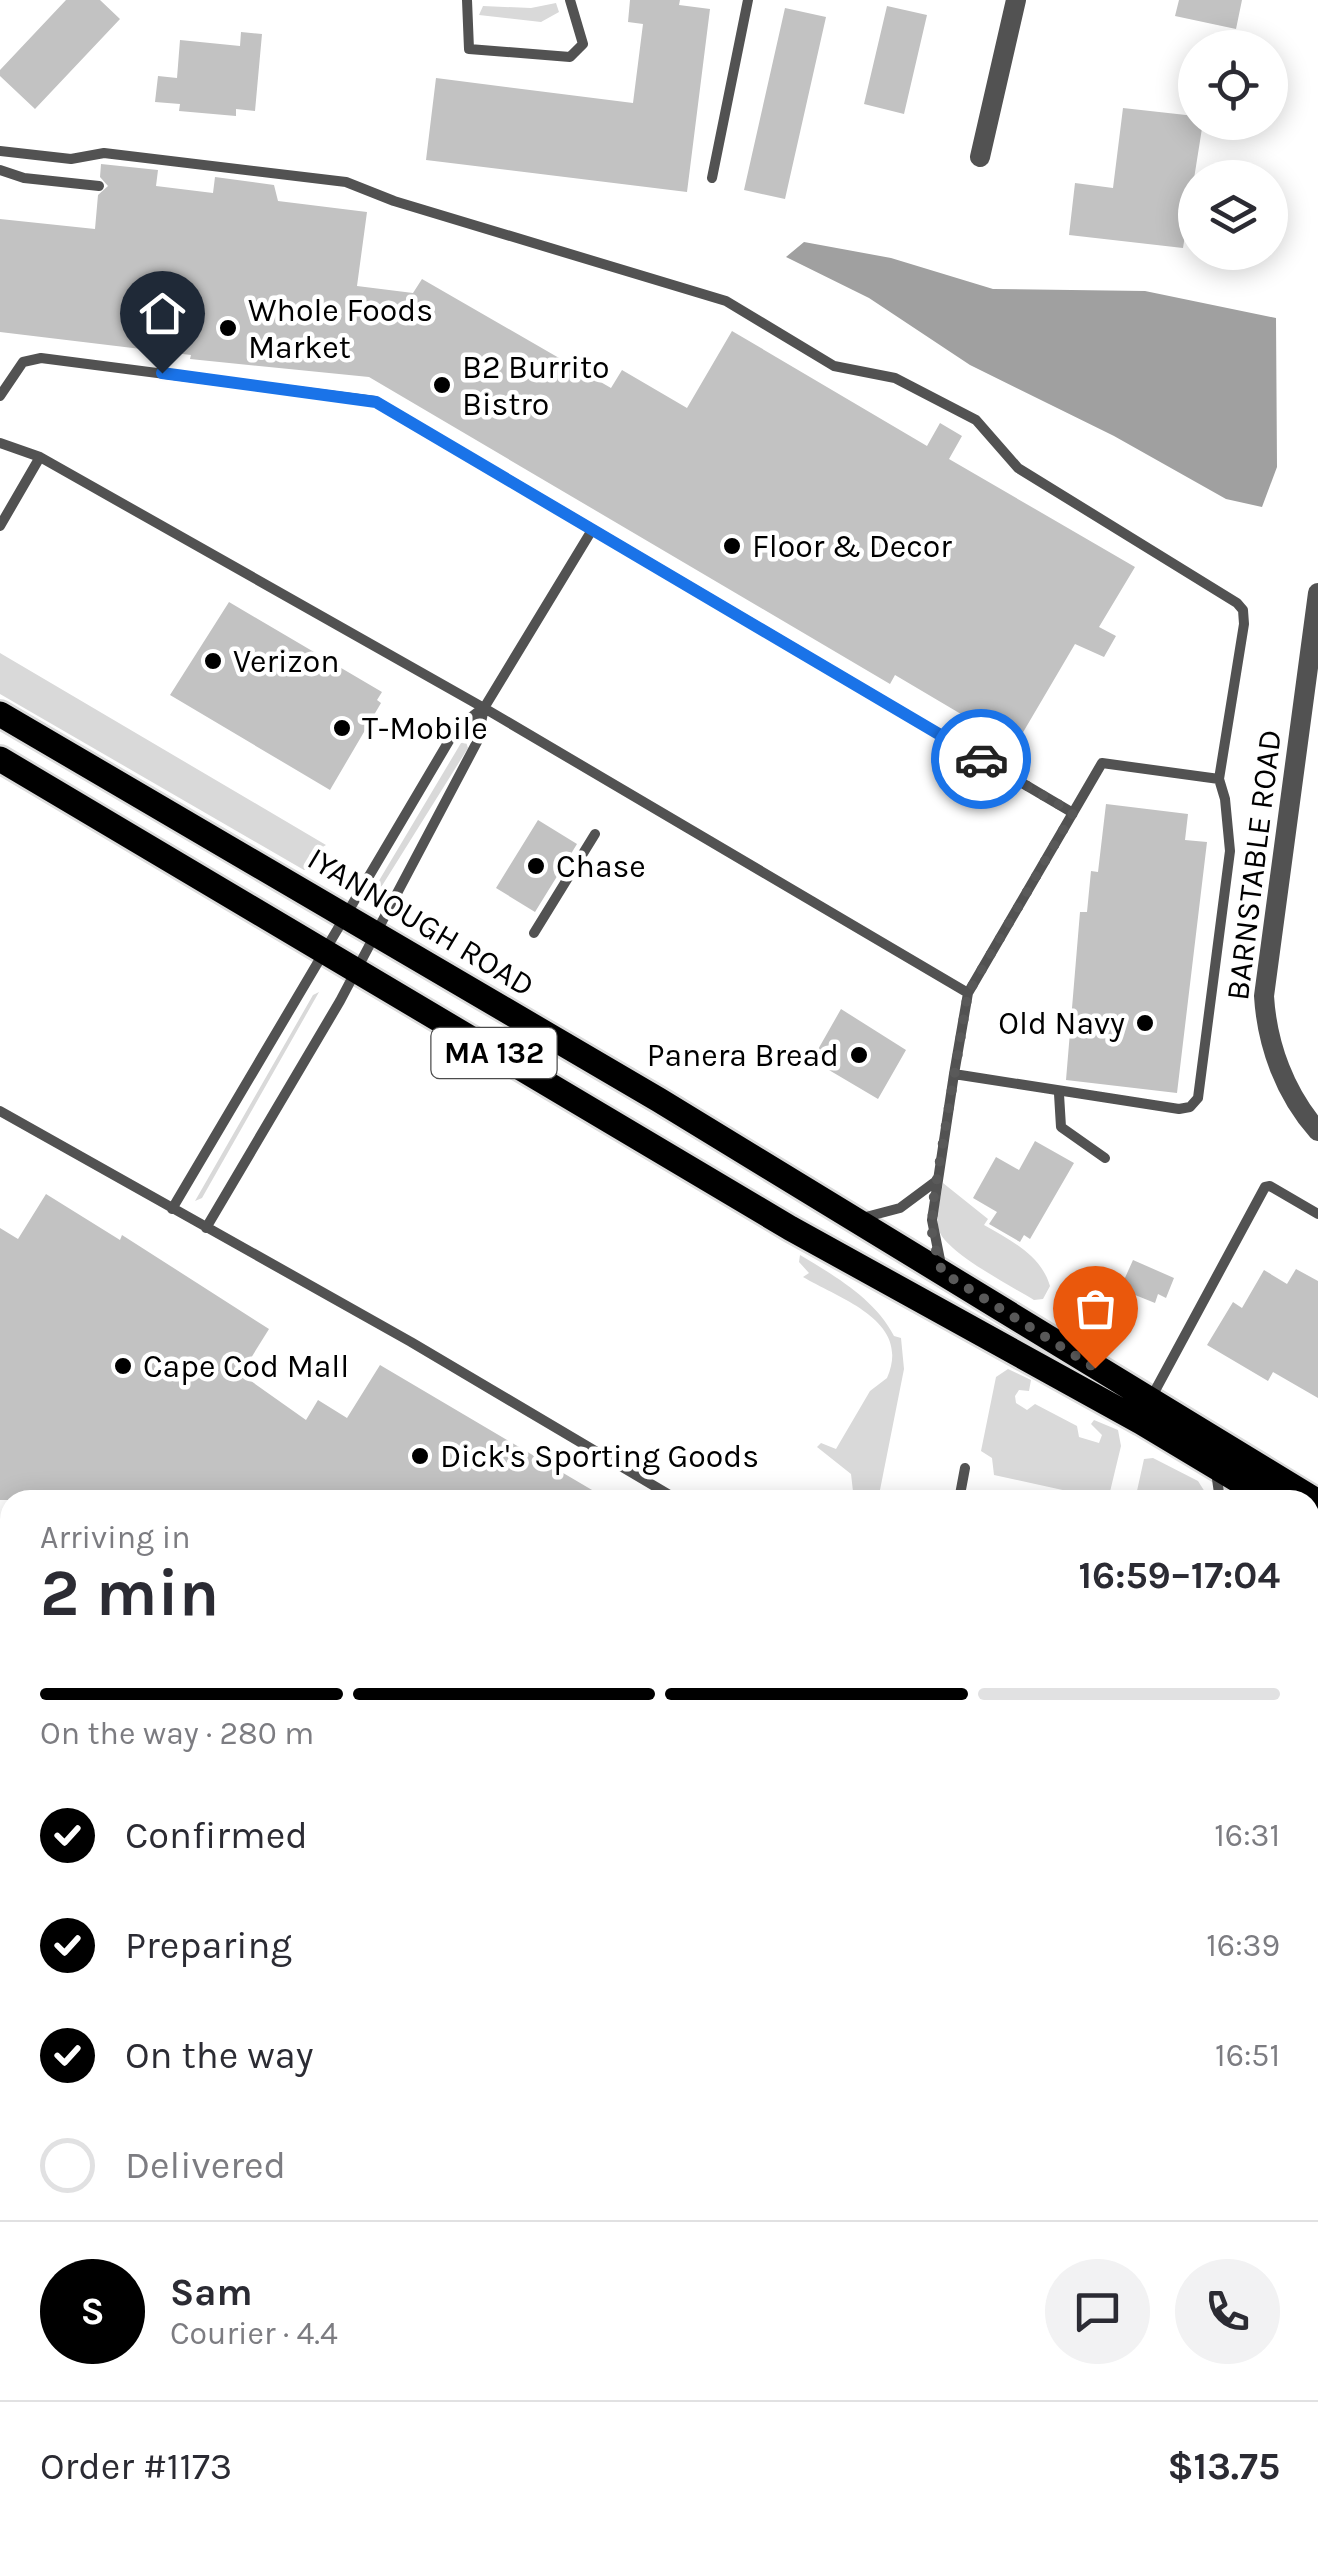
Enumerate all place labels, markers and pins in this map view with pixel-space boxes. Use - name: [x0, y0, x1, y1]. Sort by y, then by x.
- pin: [120, 271, 205, 374]
- place label: Whole Foods Market: [248, 292, 433, 366]
- marker: Whole Foods Market: [217, 317, 239, 339]
- place label: B2 Burrito Bistro: [462, 349, 610, 423]
- marker: B2 Burrito Bistro: [431, 374, 453, 396]
- place label: Floor & Decor: [752, 528, 952, 565]
- marker: Floor & Decor: [721, 535, 743, 557]
- place label: Verizon: [233, 643, 340, 680]
- marker: Verizon: [202, 650, 224, 672]
- place label: T-Mobile: [362, 710, 488, 747]
- marker: T-Mobile: [331, 717, 353, 739]
- place label: Chase: [556, 848, 646, 885]
- marker: Chase: [525, 855, 547, 877]
- place label: Old Navy: [998, 1005, 1125, 1042]
- marker: Old Navy: [1134, 1012, 1156, 1034]
- place label: Panera Bread: [647, 1037, 839, 1074]
- marker: Panera Bread: [848, 1044, 870, 1066]
- pin: [1053, 1266, 1138, 1369]
- place label: Cape Cod Mall: [143, 1348, 349, 1385]
- marker: Cape Cod Mall: [112, 1355, 134, 1377]
- place label: Dick's Sporting Goods: [440, 1438, 759, 1475]
- marker: Dick's Sporting Goods: [409, 1445, 431, 1467]

